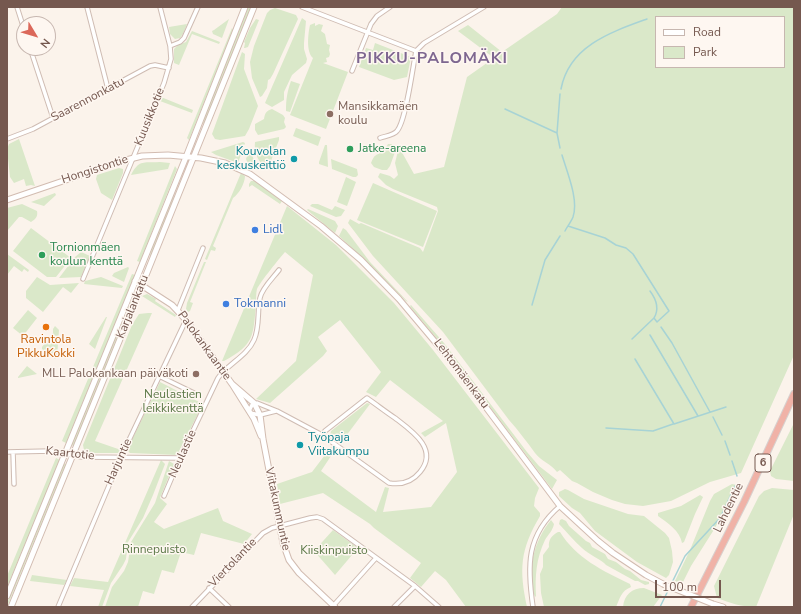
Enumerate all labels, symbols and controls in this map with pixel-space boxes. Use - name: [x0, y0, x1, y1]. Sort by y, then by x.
- north arrow: [16, 16, 56, 56]
- legend: [655, 16, 785, 68]
- text: Road: [693, 24, 721, 40]
- text: N: [37, 35, 54, 51]
- text: Park: [693, 44, 717, 60]
- district label: PIKKU-PALOMÄKI: [356, 49, 508, 69]
- street label: Saarennonkatu: [49, 75, 127, 125]
- street label: Kuusikkotie: [132, 86, 168, 148]
- place label: Mansikkamäen koulu: [338, 100, 418, 128]
- marker: Mansikkamäen koulu: [325, 109, 335, 119]
- place label: Jatke-areena: [358, 142, 426, 156]
- marker: Jatke-areena: [345, 144, 355, 154]
- place label: Kouvolan keskuskeittiö: [217, 145, 286, 173]
- street label: Hongistontie: [60, 152, 130, 188]
- marker: Kouvolan keskuskeittiö: [289, 154, 299, 164]
- place label: Lidl: [263, 223, 283, 237]
- marker: Lidl: [250, 225, 260, 235]
- place label: Tornionmäen koulun kenttä: [50, 241, 123, 269]
- marker: Tornionmäen koulun kenttä: [37, 250, 47, 260]
- street label: Karjalankatu: [114, 273, 152, 341]
- place label: Tokmanni: [234, 297, 286, 311]
- marker: Tokmanni: [221, 299, 231, 309]
- street label: Palokankaantie: [174, 309, 234, 383]
- marker: Ravintola PikkuKokki: [41, 322, 51, 332]
- place label: Ravintola PikkuKokki: [17, 333, 75, 361]
- street label: Lehtomäenkatu: [430, 336, 492, 412]
- place label: MLL Palokankaan päiväkoti: [42, 367, 188, 381]
- marker: MLL Palokankaan päiväkoti: [191, 369, 201, 379]
- park label: Neulastien leikkikenttä: [142, 388, 204, 416]
- street label: Neulastie: [166, 428, 200, 480]
- place label: Työpaja Viitakumpu: [308, 431, 369, 459]
- street label: Harjuntie: [102, 436, 136, 488]
- marker: Työpaja Viitakumpu: [295, 440, 305, 450]
- street label: Kaartotie: [45, 444, 95, 464]
- road number: 6: [755, 454, 771, 472]
- street label: Viitakummuntie: [261, 466, 293, 552]
- street label: Lahdentie: [711, 481, 747, 535]
- street label: Viertolantie: [206, 535, 260, 591]
- park label: Rinnepuisto: [122, 543, 186, 557]
- park label: Kiiskinpuisto: [300, 544, 368, 558]
- scale bar: [657, 572, 723, 598]
- text: 100 m: [662, 579, 697, 595]

